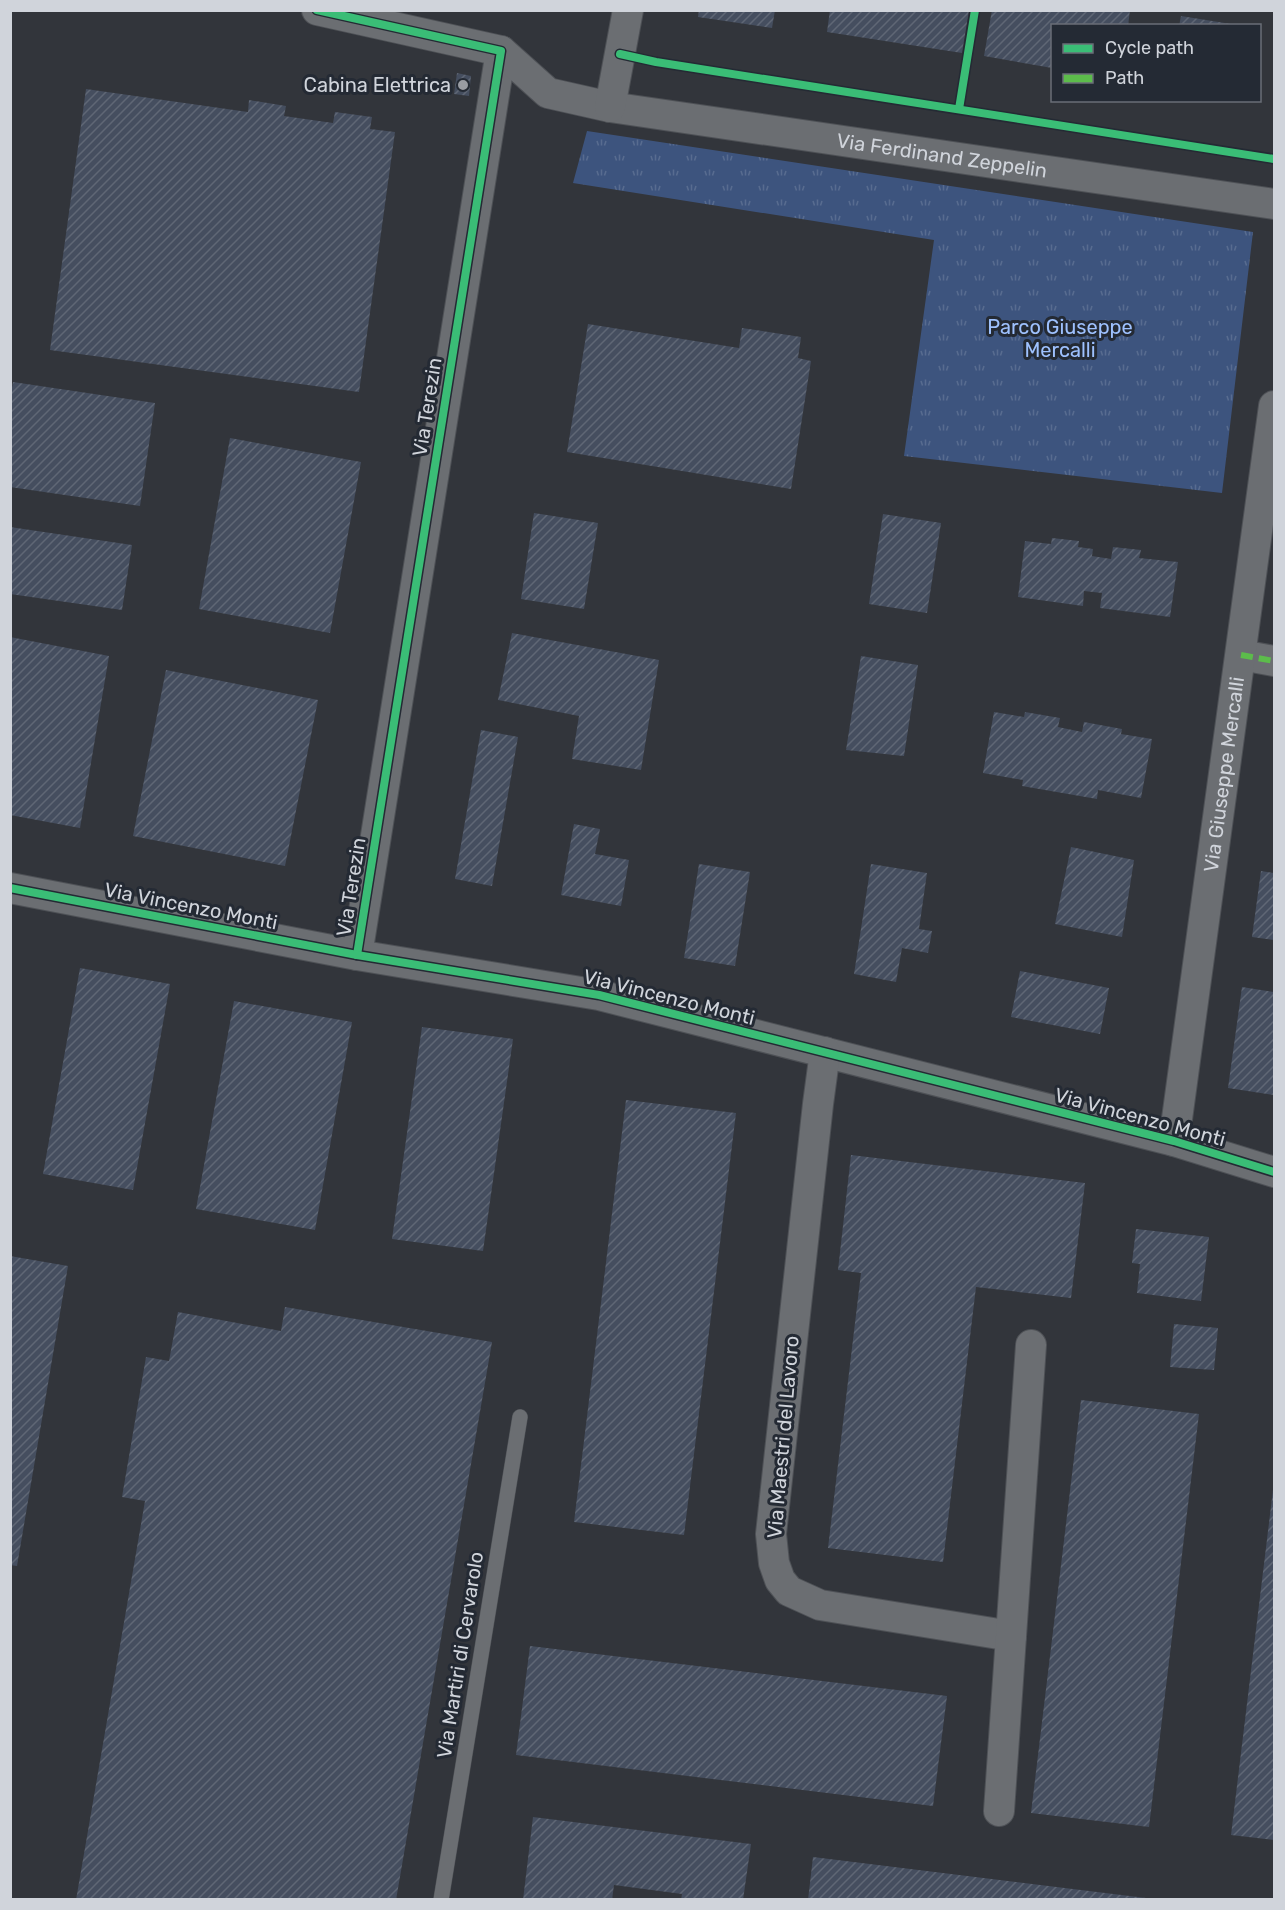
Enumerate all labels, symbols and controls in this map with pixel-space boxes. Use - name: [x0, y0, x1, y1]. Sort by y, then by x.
- legend: [1051, 24, 1261, 102]
- text: Cycle path: [1105, 37, 1194, 59]
- text: Path: [1105, 67, 1144, 89]
- place label: Cabina Elettrica: [304, 73, 451, 97]
- marker: Cabina Elettrica: [456, 78, 470, 92]
- street label: Via Ferdinand Zeppelin: [835, 128, 1049, 183]
- park label: Parco Giuseppe Mercalli: [987, 315, 1133, 362]
- street label: Via Terezin: [407, 356, 447, 458]
- street label: Via Giuseppe Mercalli: [1199, 675, 1249, 874]
- street label: Via Terezin: [331, 836, 371, 938]
- street label: Via Vincenzo Monti: [102, 877, 280, 935]
- street label: Via Vincenzo Monti: [581, 964, 757, 1030]
- street label: Via Vincenzo Monti: [1052, 1083, 1228, 1151]
- street label: Via Maestri del Lavoro: [762, 1335, 804, 1539]
- street label: Via Martiri di Cervarolo: [432, 1550, 488, 1760]

